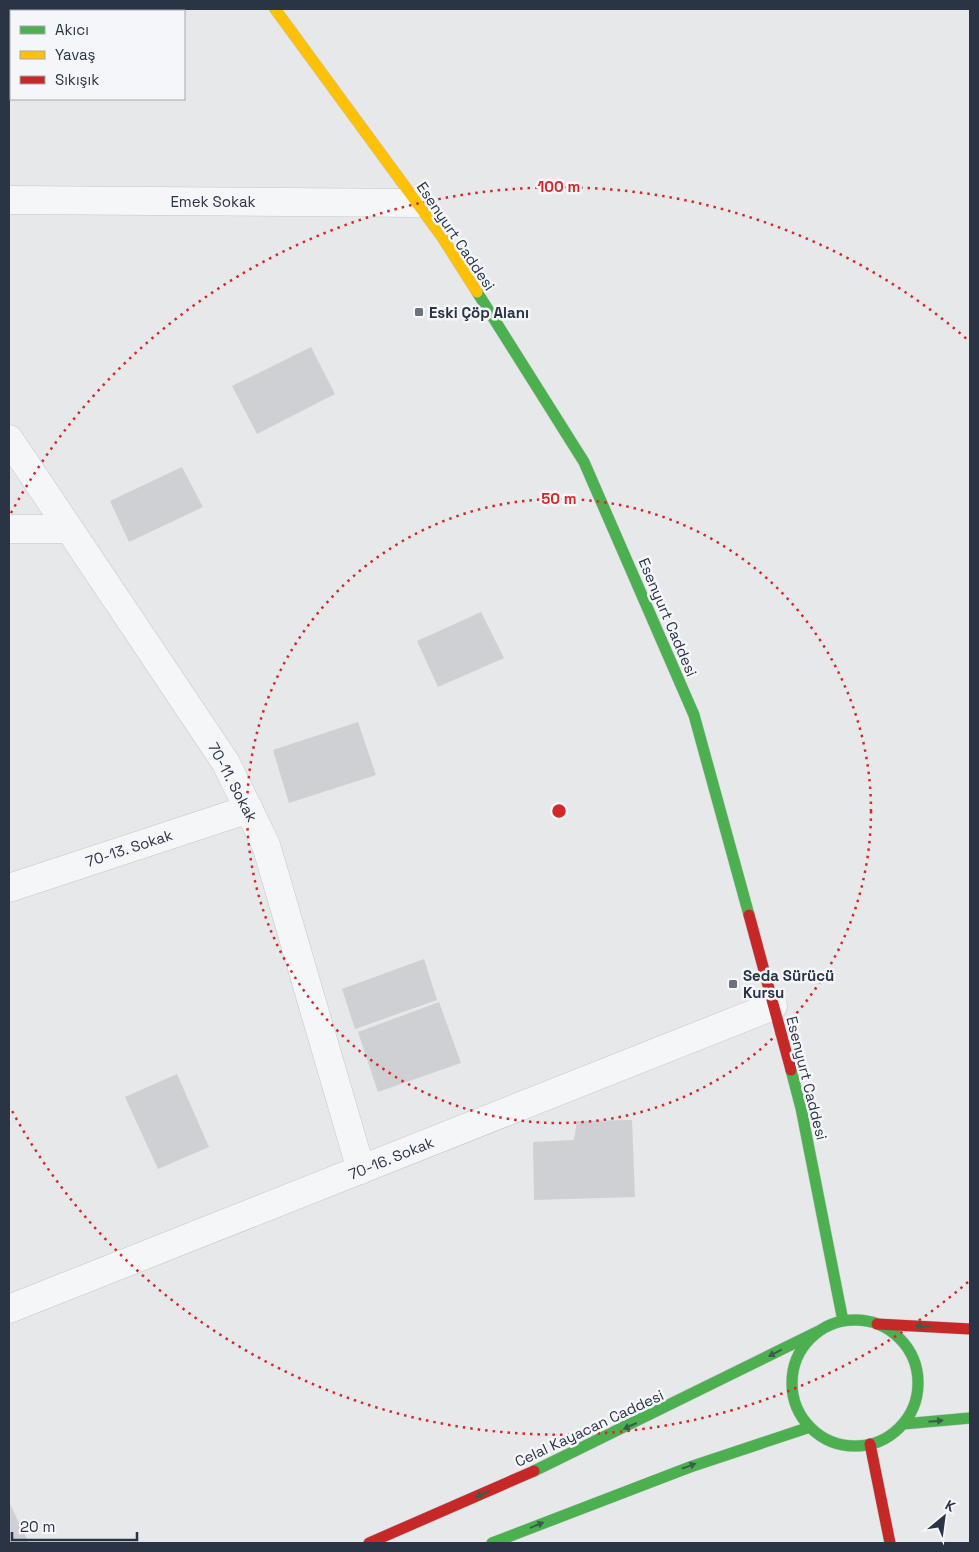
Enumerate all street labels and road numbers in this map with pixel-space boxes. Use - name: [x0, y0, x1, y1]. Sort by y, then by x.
- street label: Esenyurt Caddesi: [413, 178, 499, 294]
- street label: Emek Sokak: [170, 192, 256, 211]
- street label: Esenyurt Caddesi: [634, 555, 702, 679]
- street label: 70-11. Sokak: [204, 739, 262, 825]
- street label: 70-13. Sokak: [83, 825, 175, 871]
- street label: Esenyurt Caddesi: [782, 1014, 832, 1142]
- street label: 70-16. Sokak: [346, 1132, 436, 1184]
- street label: Celal Kayacan Caddesi: [512, 1385, 666, 1471]

